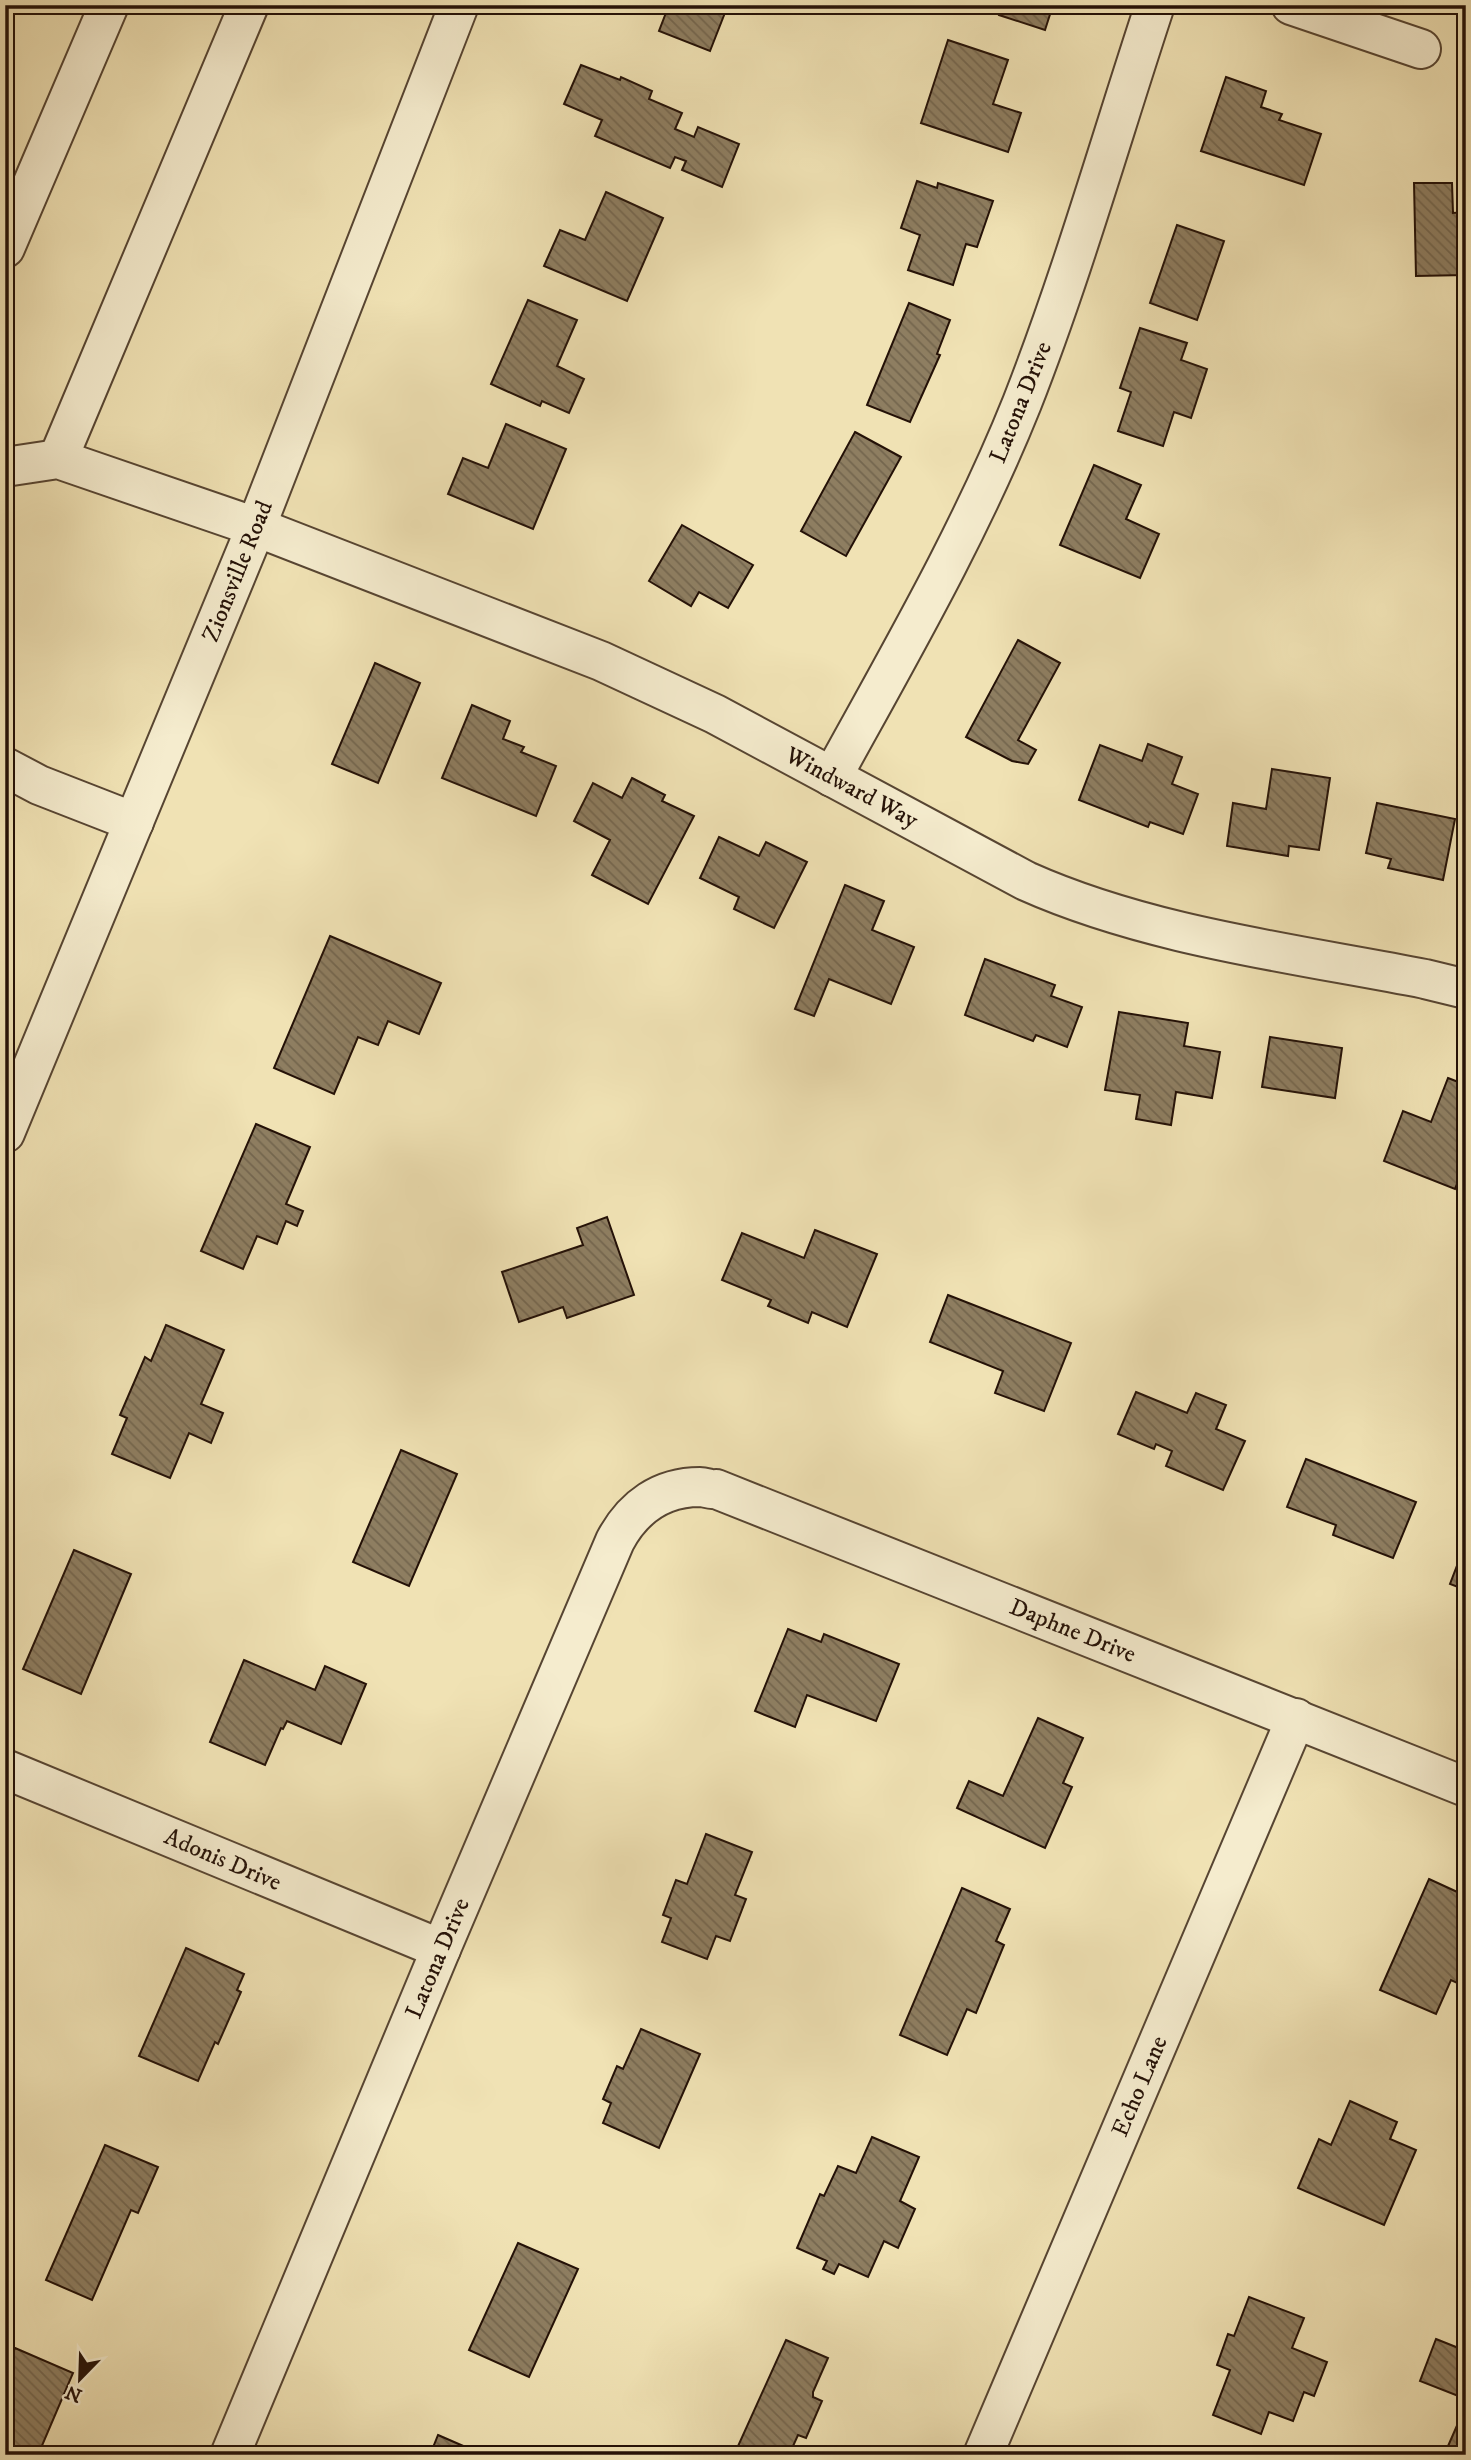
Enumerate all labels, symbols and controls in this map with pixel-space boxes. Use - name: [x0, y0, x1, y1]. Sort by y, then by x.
- street label: Latona Drive: [983, 337, 1059, 467]
- street label: Zionsville Road: [196, 496, 280, 646]
- street label: Windward Way: [779, 740, 924, 836]
- street label: Daphne Drive: [1005, 1592, 1140, 1670]
- street label: Adonis Drive: [160, 1822, 286, 1898]
- street label: Latona Drive: [399, 1893, 477, 2023]
- street label: Echo Lane: [1105, 2031, 1175, 2141]
- north arrow: [46, 2344, 116, 2414]
- text: N: [62, 2379, 86, 2407]

